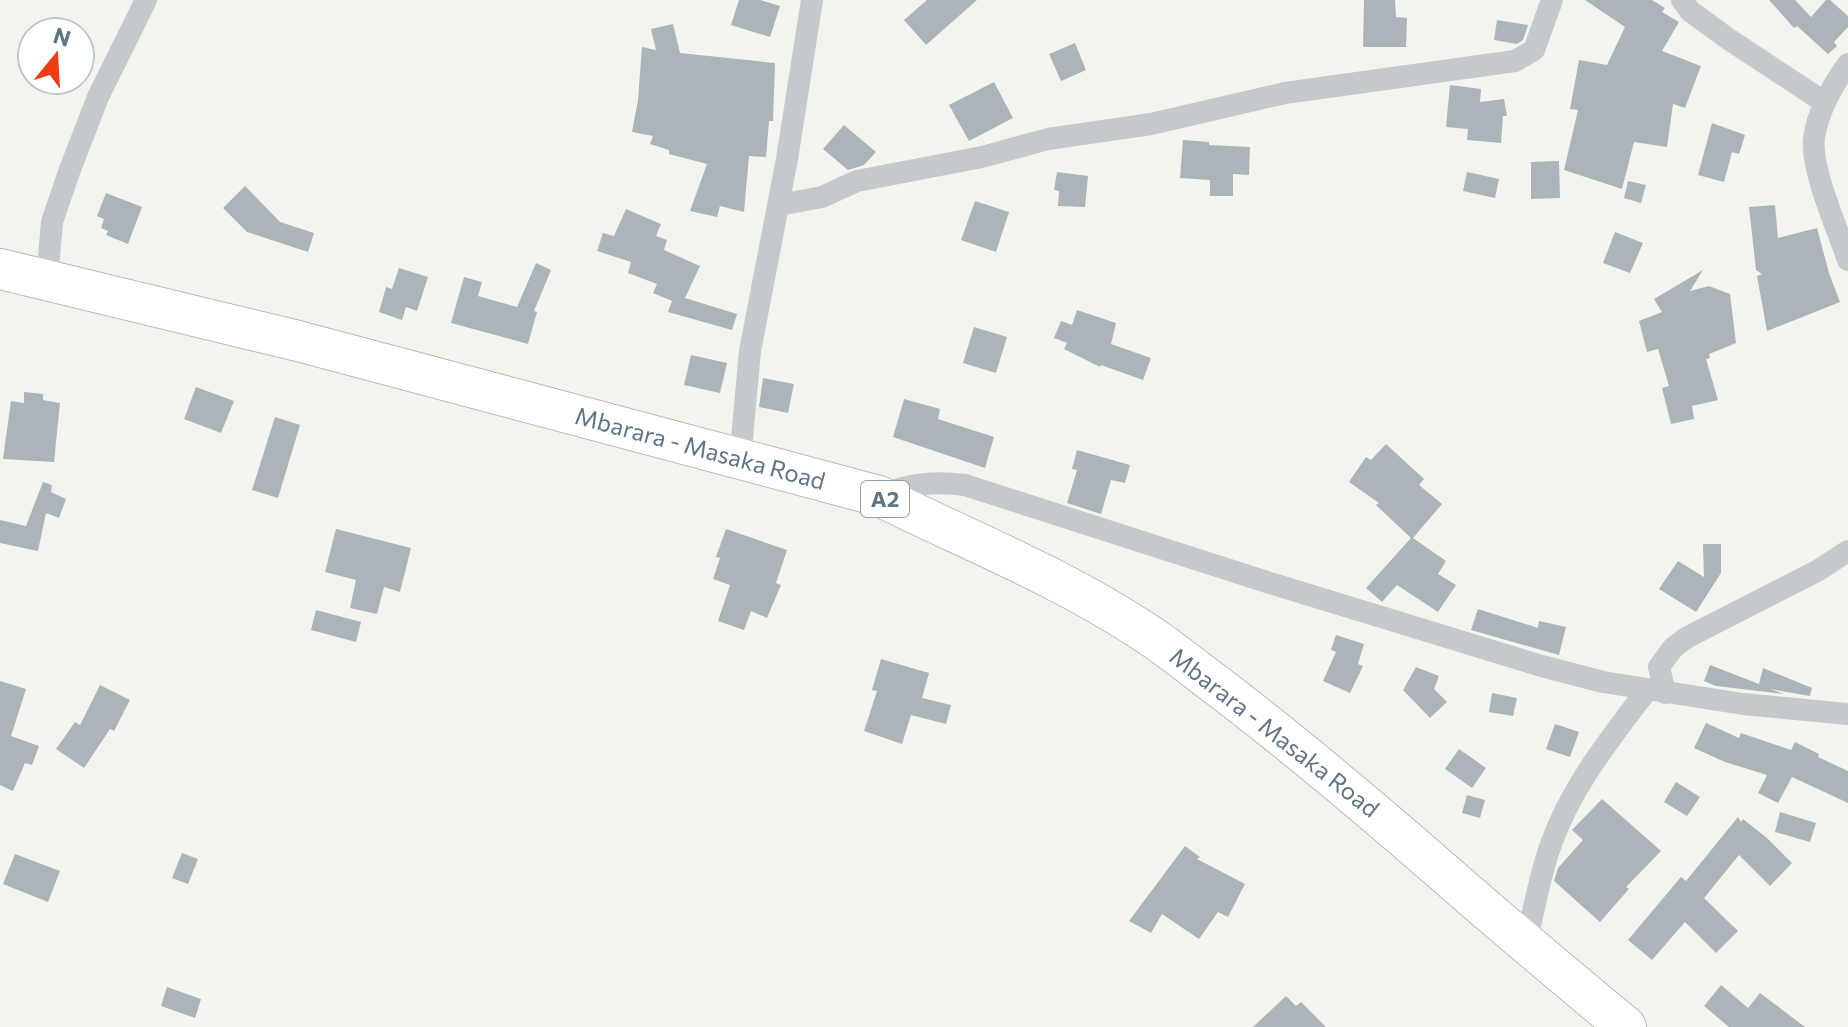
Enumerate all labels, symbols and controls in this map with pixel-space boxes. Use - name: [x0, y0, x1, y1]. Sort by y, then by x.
- north arrow: [16, 16, 96, 96]
- text: N: [50, 21, 74, 52]
- street label: Mbarara - Masaka Road: [572, 400, 829, 495]
- road number: A2: [861, 481, 909, 517]
- street label: Mbarara - Masaka Road: [1164, 641, 1385, 823]

